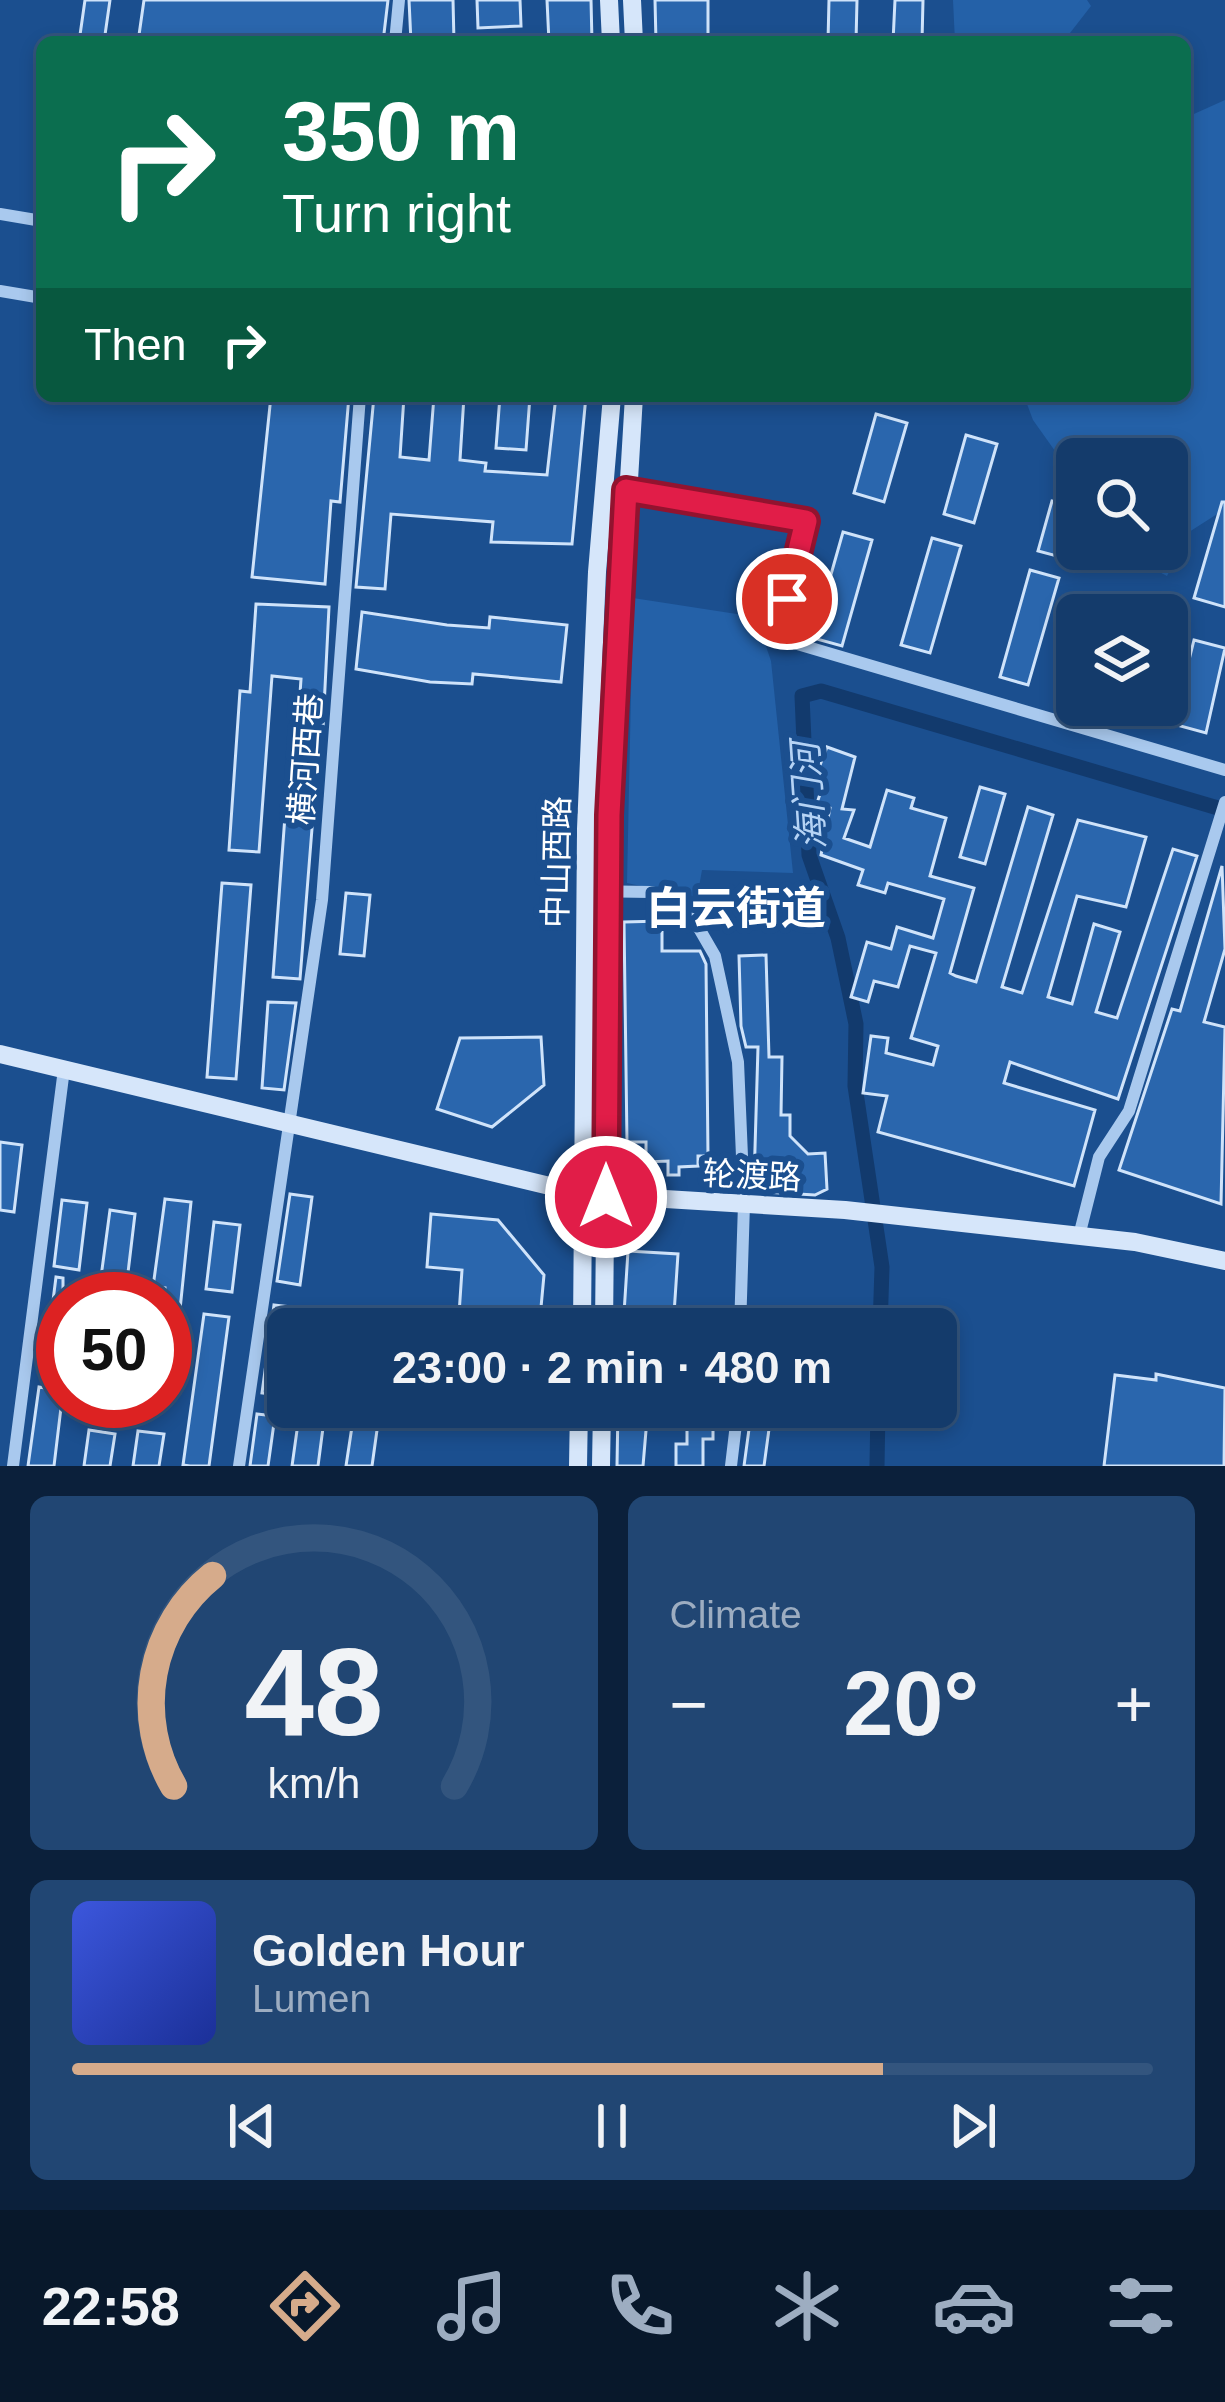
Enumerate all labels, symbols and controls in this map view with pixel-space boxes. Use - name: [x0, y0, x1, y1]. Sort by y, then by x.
- icon: right: [84, 84, 240, 240]
- text: 350 m: [282, 84, 520, 178]
- text: Turn right: [282, 183, 511, 243]
- icon: right: [211, 312, 277, 378]
- text: Then: [84, 319, 187, 370]
- map controls: [1056, 438, 1188, 726]
- button: search: [1056, 438, 1188, 570]
- pin: [736, 548, 838, 650]
- icon: arrive: [754, 566, 820, 632]
- button: layers: [1056, 594, 1188, 726]
- street label: 横河西巷: [282, 692, 329, 826]
- water label: 海门河: [784, 735, 833, 851]
- street label: 中山西路: [537, 796, 576, 928]
- district label: 白云街道: [646, 883, 826, 934]
- position arrow: [543, 1134, 669, 1260]
- street label: 轮渡路: [702, 1154, 802, 1197]
- speed limit sign: 50: [36, 1272, 192, 1428]
- text: 23:00 · 2 min · 480 m: [392, 1342, 832, 1393]
- text: Climate: [670, 1593, 802, 1636]
- text: 48: [244, 1622, 383, 1761]
- text: 20°: [843, 1654, 979, 1754]
- text: −: [670, 1667, 708, 1741]
- text: +: [1114, 1667, 1153, 1741]
- text: km/h: [267, 1759, 360, 1807]
- text: Golden Hour: [252, 1925, 524, 1976]
- text: Lumen: [252, 1977, 371, 2020]
- icon: previous: [219, 2093, 285, 2159]
- icon: pause: [579, 2093, 645, 2159]
- icon: next: [940, 2093, 1006, 2159]
- icon: directions: [263, 2264, 347, 2348]
- icon: music: [430, 2264, 514, 2348]
- icon: phone: [598, 2264, 682, 2348]
- icon: climate: [765, 2264, 849, 2348]
- icon: car: [932, 2264, 1016, 2348]
- icon: filters: [1099, 2264, 1183, 2348]
- text: 22:58: [42, 2276, 180, 2336]

